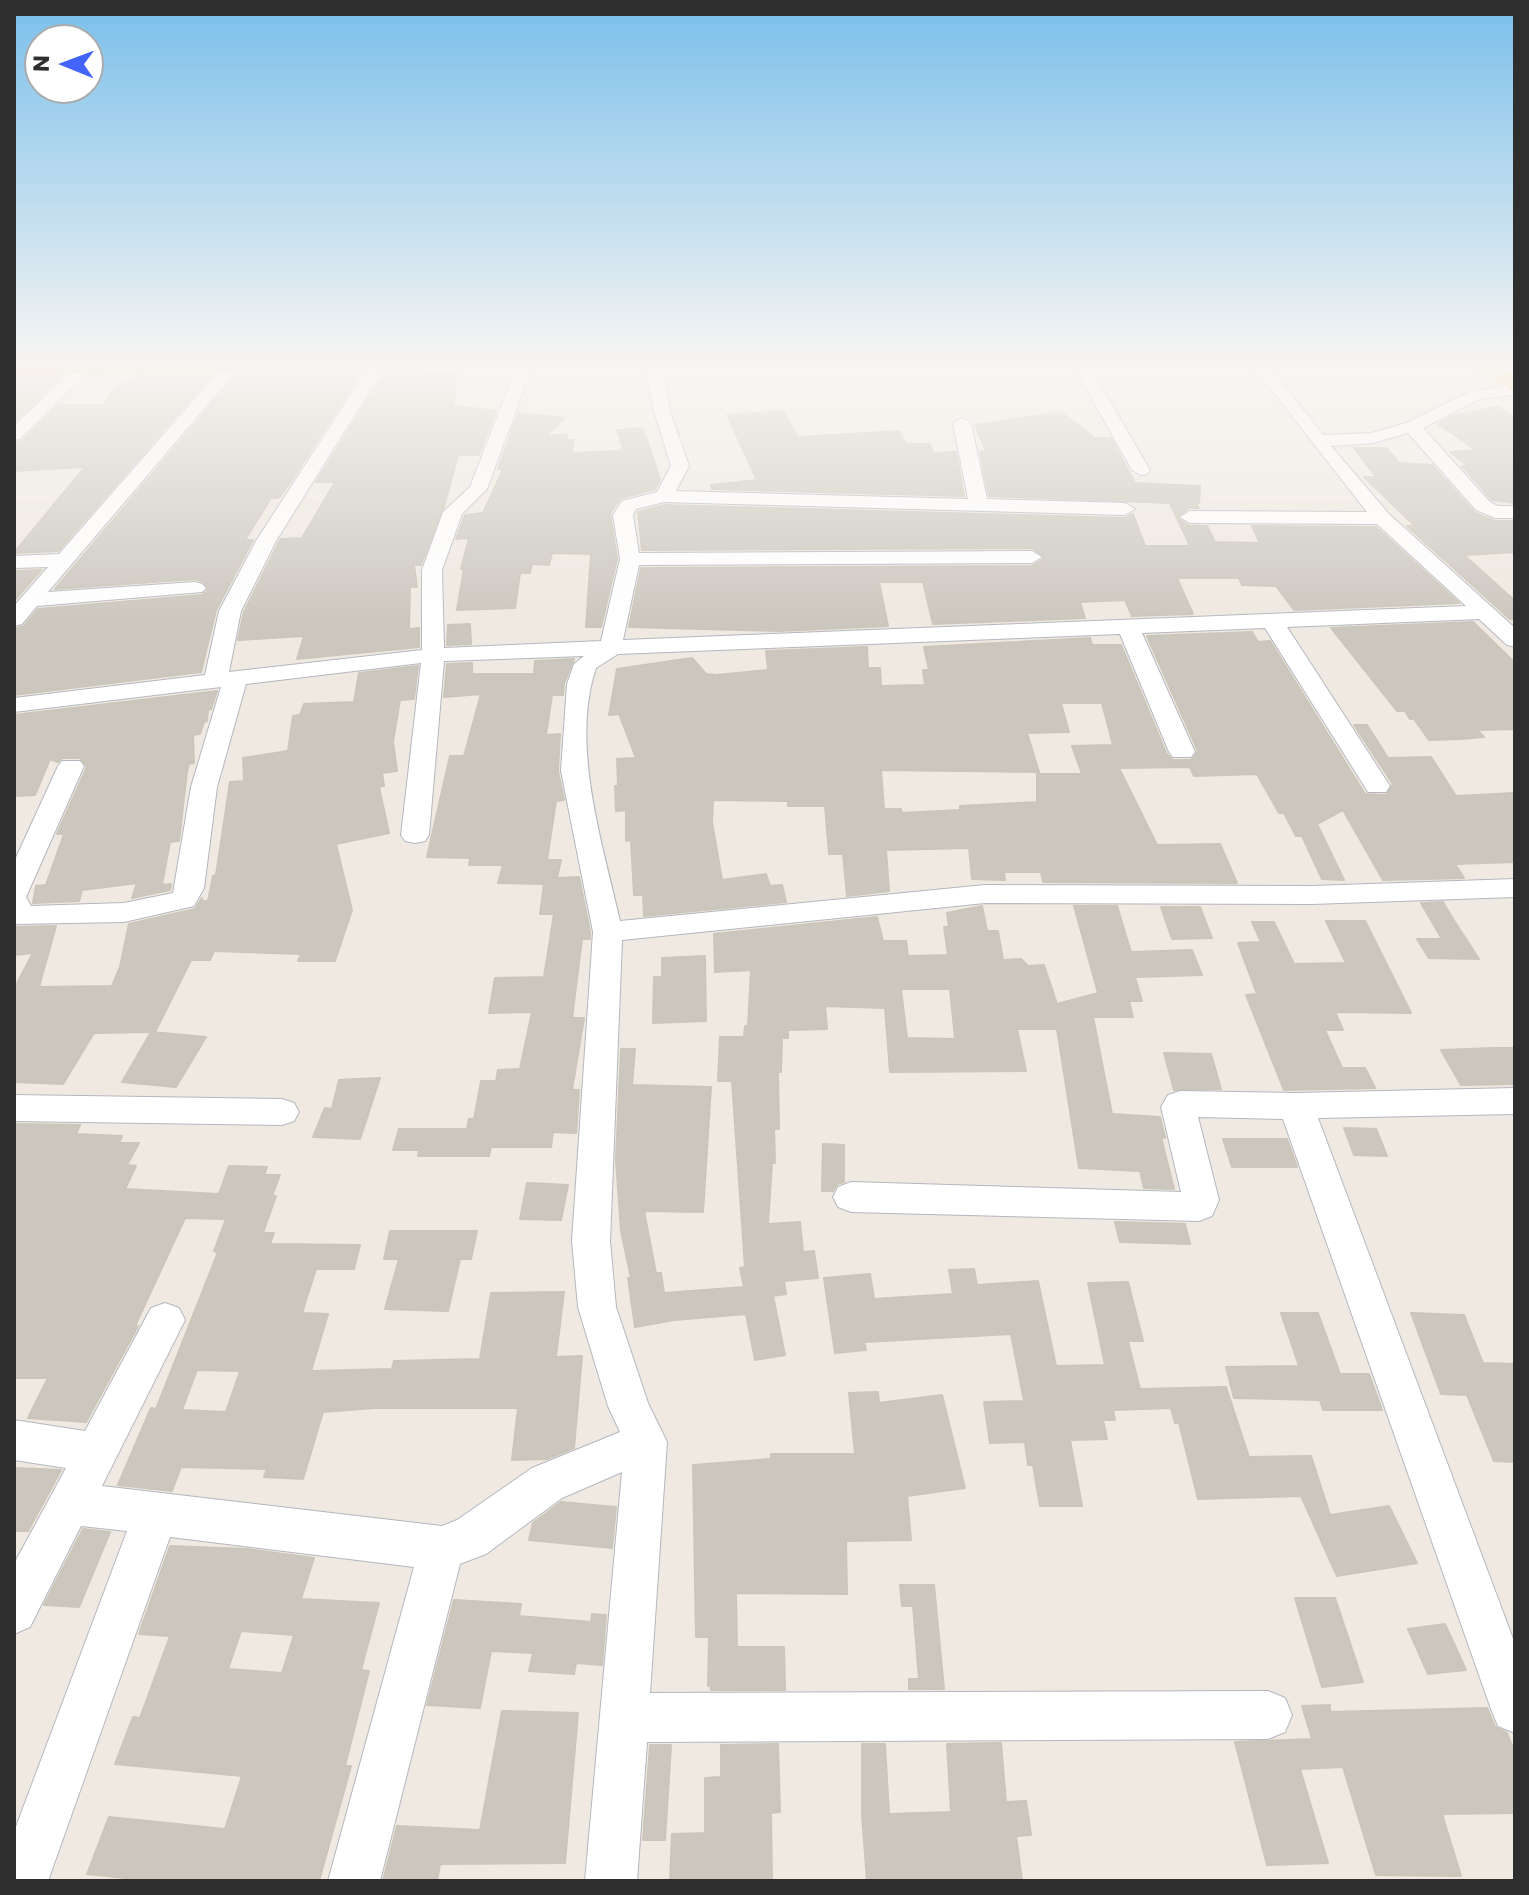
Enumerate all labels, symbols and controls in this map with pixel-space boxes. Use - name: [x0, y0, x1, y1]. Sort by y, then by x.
- north arrow: [24, 24, 104, 104]
- text: N: [26, 55, 57, 72]

